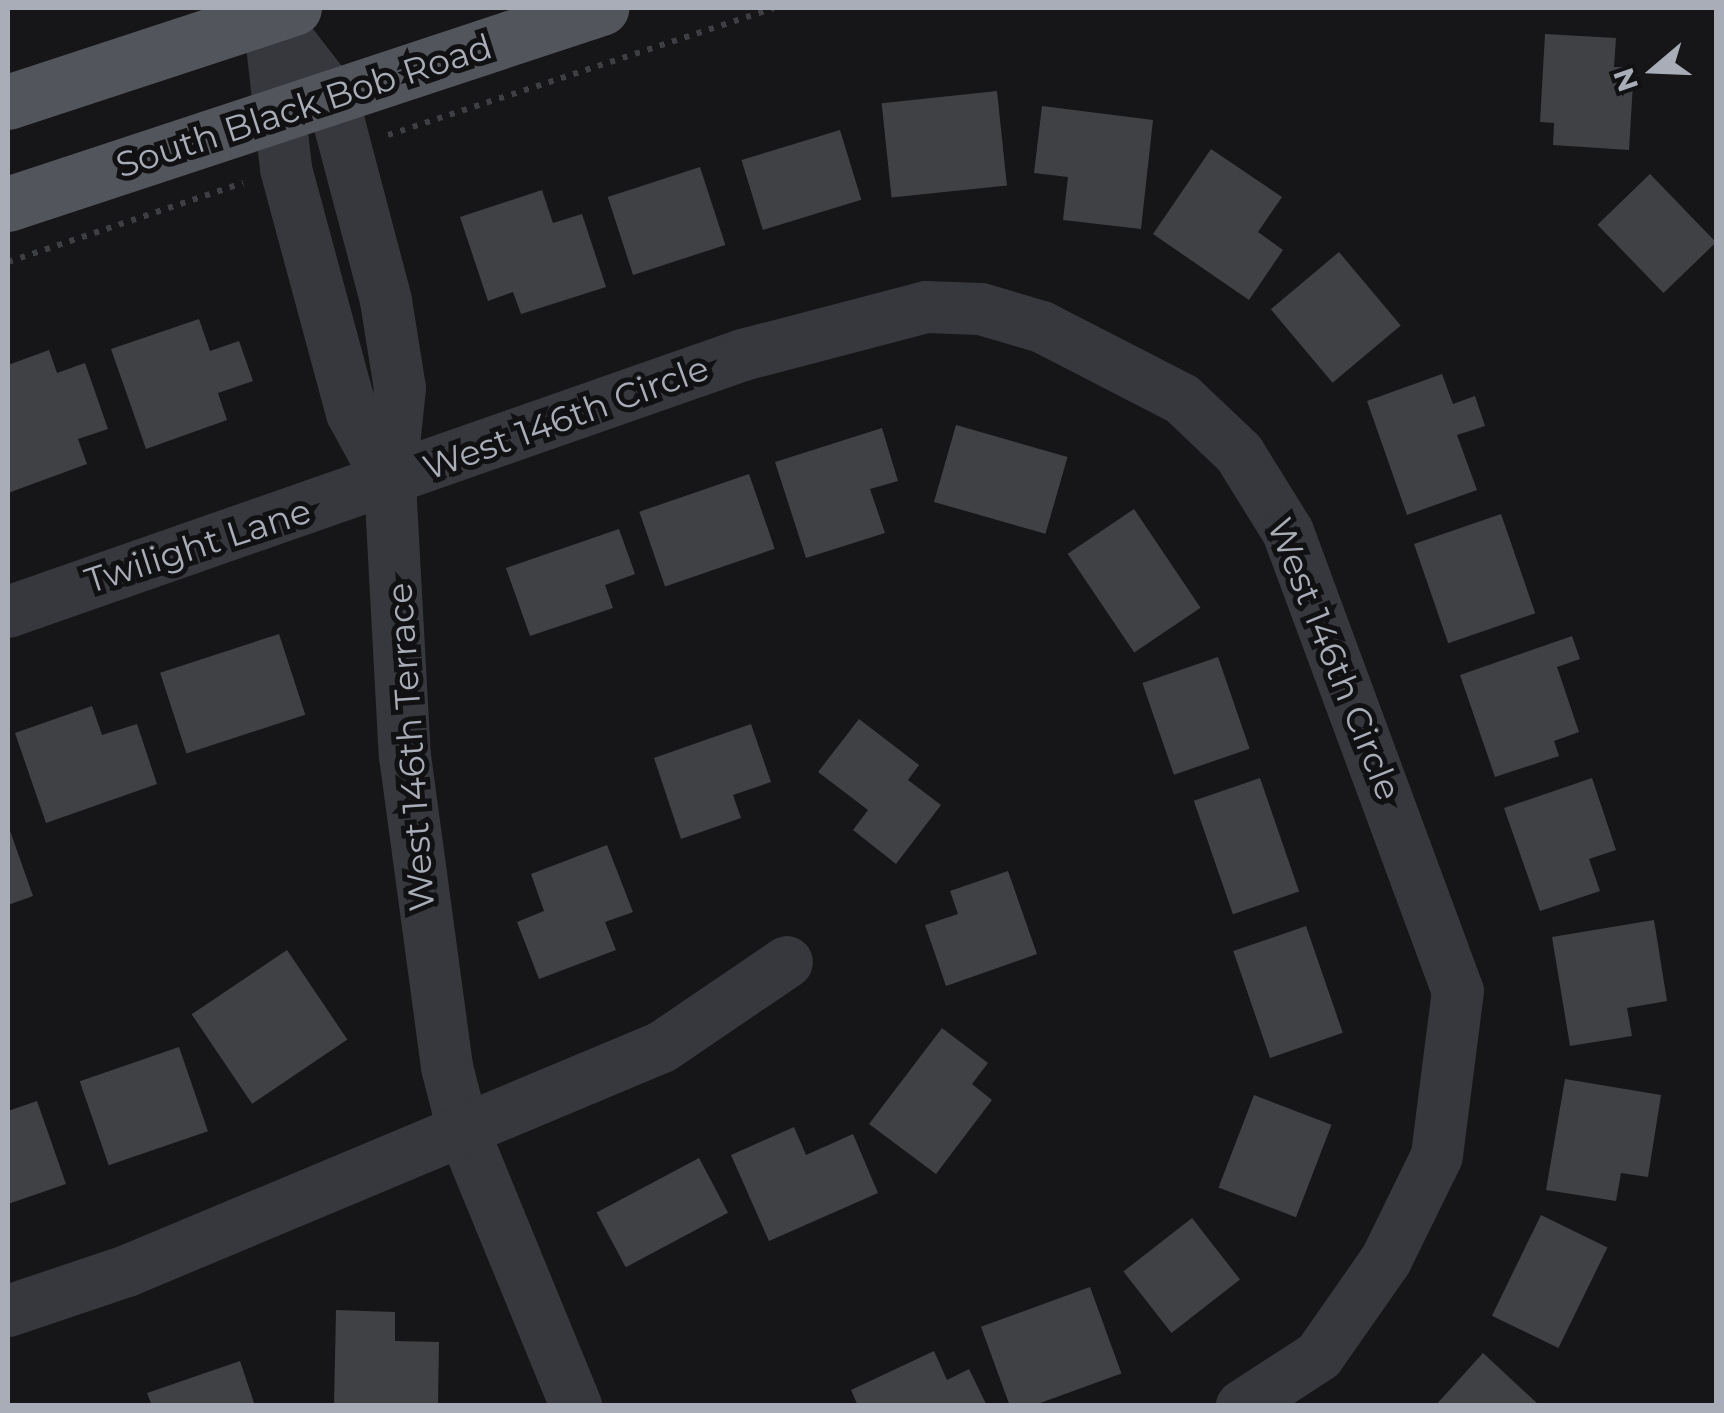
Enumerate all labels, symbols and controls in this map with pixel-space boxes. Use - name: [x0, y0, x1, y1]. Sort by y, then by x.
- north arrow: [1604, 20, 1704, 120]
- street label: South Black Bob Road: [111, 25, 497, 187]
- text: N: [1606, 64, 1645, 96]
- street label: West 146th Circle: [418, 347, 714, 489]
- street label: Twilight Lane: [80, 490, 316, 602]
- street label: West 146th Circle: [1258, 512, 1410, 806]
- street label: West 146th Terrace: [379, 581, 443, 913]

